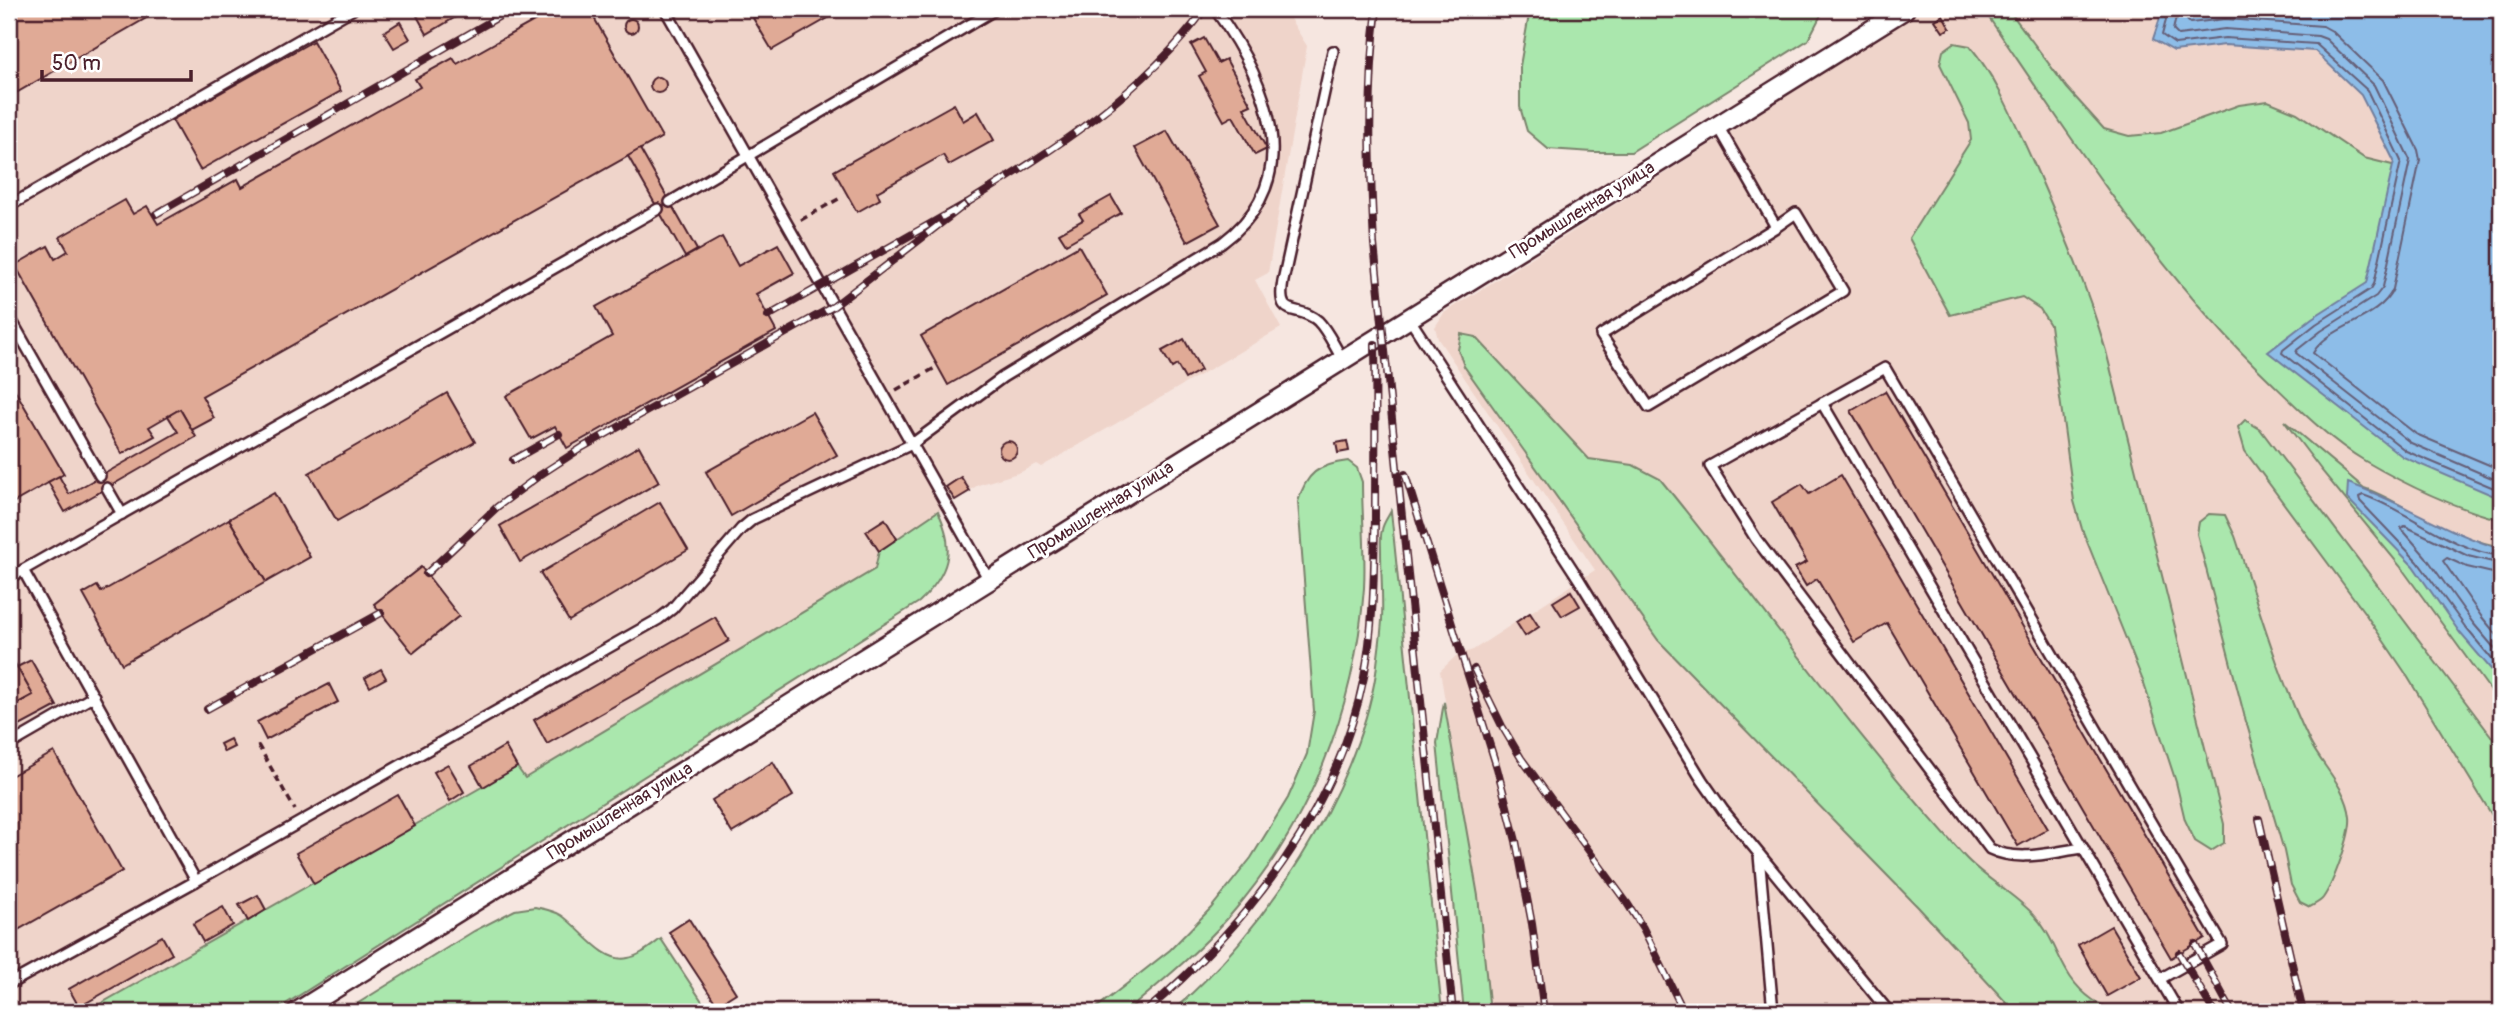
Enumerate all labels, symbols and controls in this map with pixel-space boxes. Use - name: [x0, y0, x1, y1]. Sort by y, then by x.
- scale bar: [42, 38, 191, 82]
- text: 50 m: [52, 50, 101, 77]
- street label: Промышленная улица: [1505, 156, 1659, 264]
- street label: Промышленная улица: [1024, 456, 1178, 564]
- street label: Промышленная улица: [543, 757, 697, 865]

